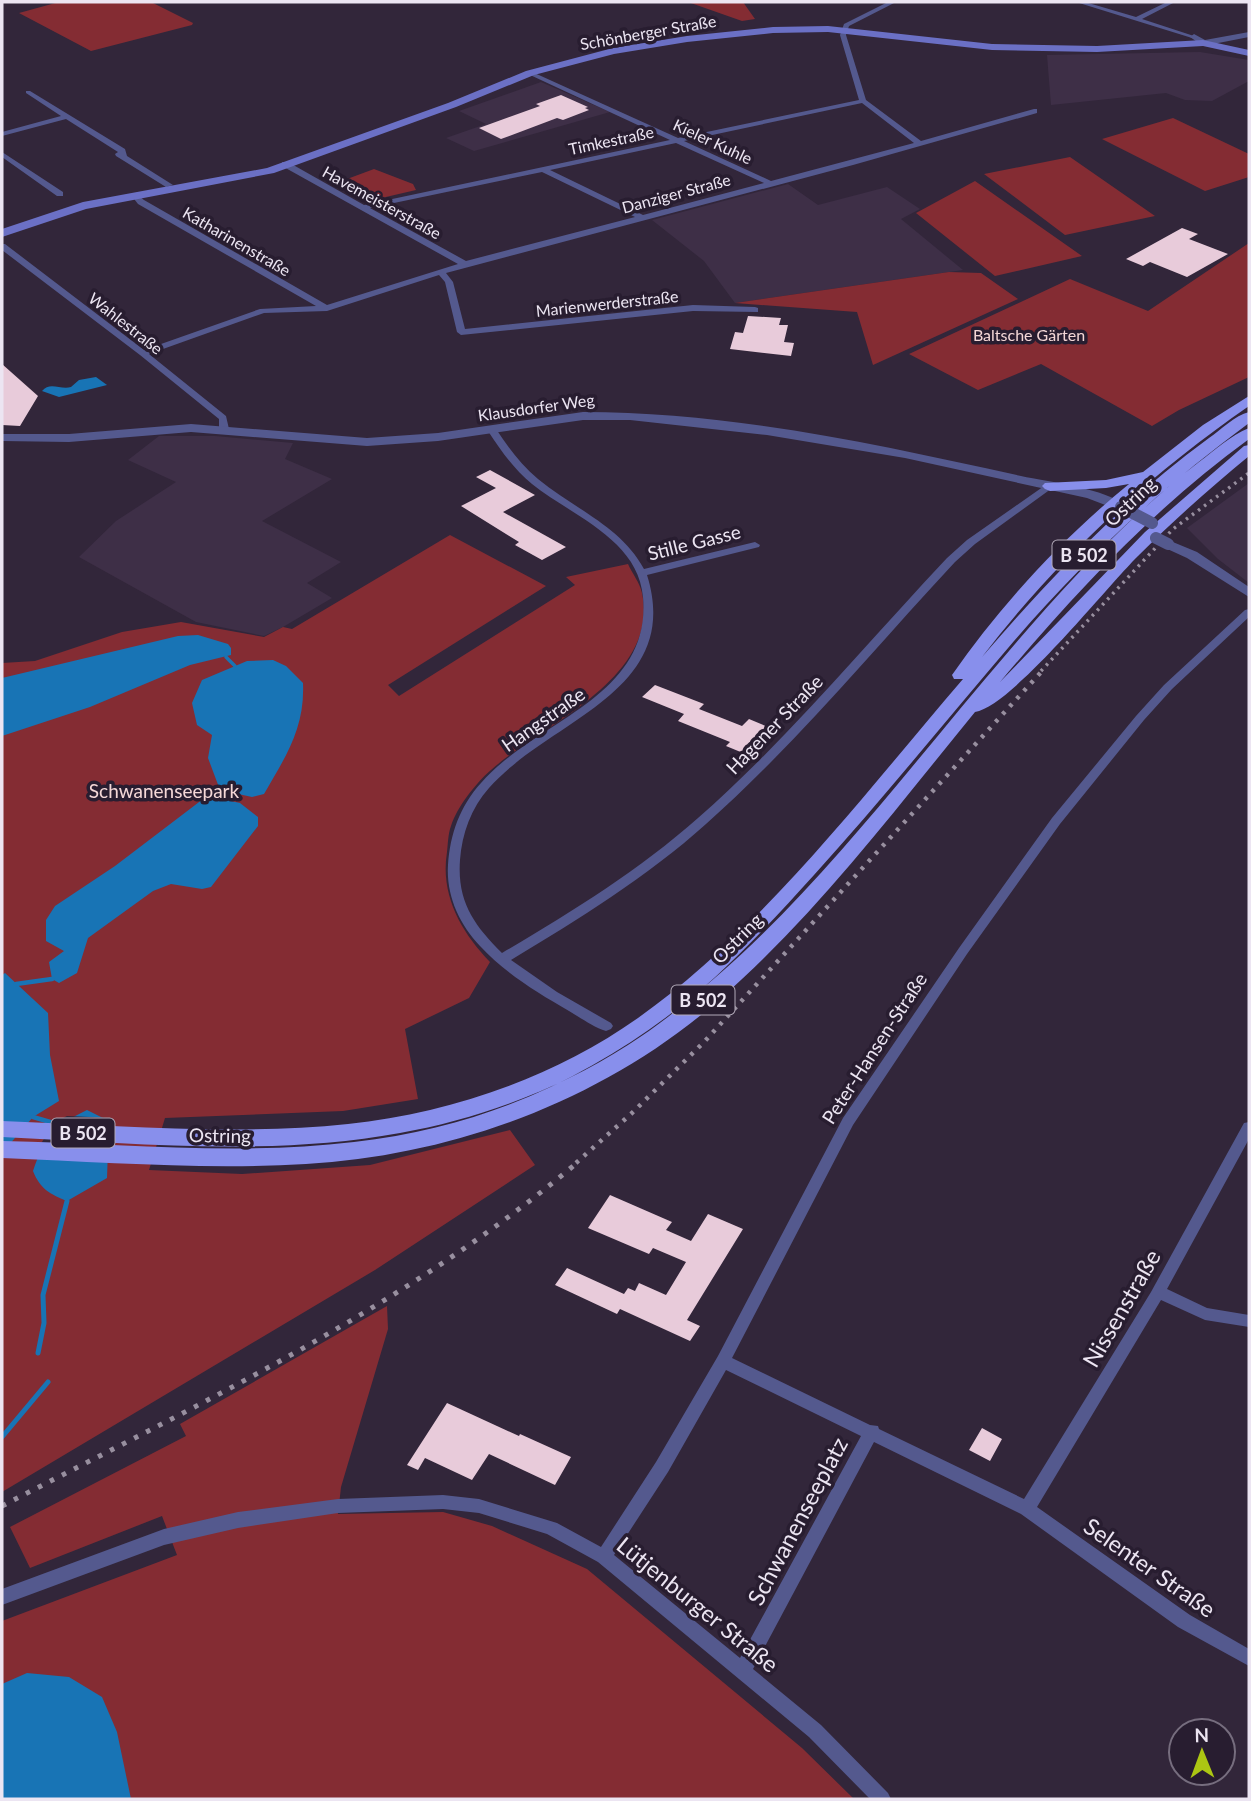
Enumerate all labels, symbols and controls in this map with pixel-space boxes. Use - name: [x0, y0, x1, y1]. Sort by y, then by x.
- street label: Schönberger Straße: [578, 11, 718, 53]
- street label: Kieler Kuhle: [670, 114, 756, 168]
- street label: Timkestraße: [567, 122, 655, 158]
- street label: Havemeisterstraße: [319, 162, 445, 242]
- street label: Danziger Straße: [620, 169, 732, 217]
- street label: Katharinenstraße: [180, 203, 294, 279]
- street label: Marienwerderstraße: [535, 286, 679, 320]
- street label: Wahlestraße: [85, 288, 167, 358]
- park label: Baltsche Gärten: [973, 325, 1085, 344]
- street label: Klausdorfer Weg: [476, 389, 596, 425]
- street label: Ostring: [1099, 471, 1161, 531]
- street label: Stille Gasse: [645, 519, 743, 565]
- road number: B 502: [1052, 540, 1116, 570]
- street label: Hagener Straße: [721, 669, 827, 779]
- street label: Hangstraße: [497, 682, 589, 756]
- park label: Schwanenseepark: [89, 779, 240, 802]
- street label: Ostring: [707, 908, 767, 968]
- street label: Peter-Hansen-Straße: [817, 968, 931, 1128]
- road number: B 502: [672, 986, 734, 1015]
- road number: B 502: [52, 1118, 114, 1148]
- street label: Ostring: [189, 1123, 251, 1147]
- street label: Nissenstraße: [1076, 1244, 1166, 1372]
- street label: Schwanenseeplatz: [741, 1432, 853, 1610]
- street label: Selenter Straße: [1079, 1511, 1221, 1623]
- street label: Lütjenburger Straße: [612, 1530, 784, 1678]
- north arrow: [1167, 1717, 1237, 1787]
- text: N: [1194, 1723, 1209, 1746]

